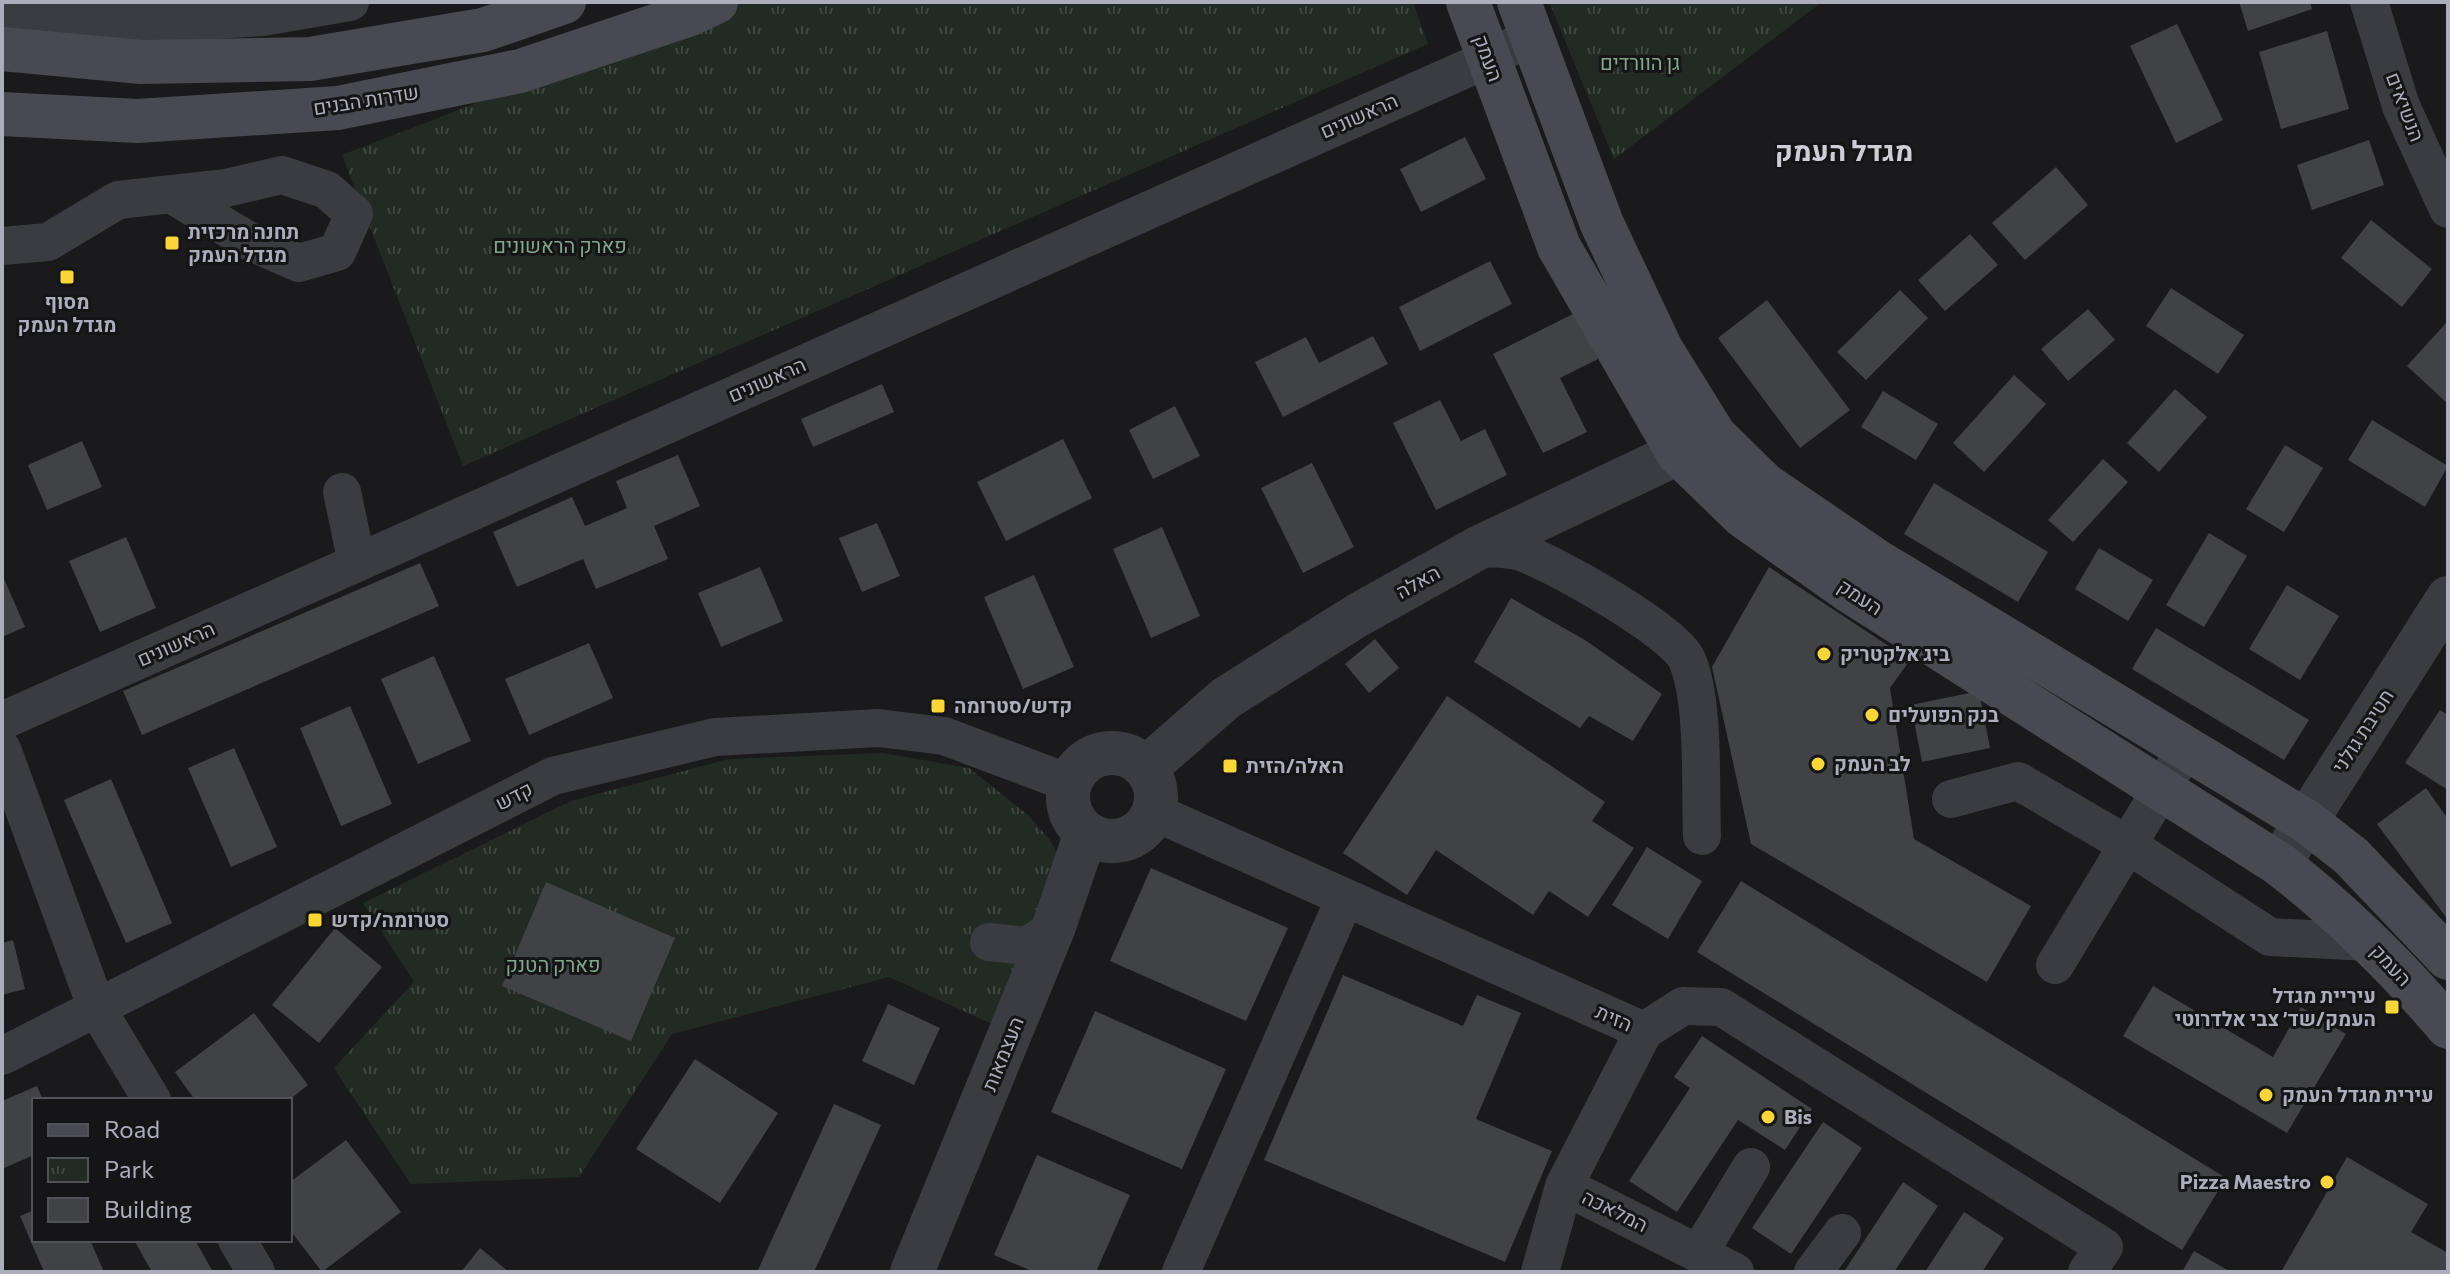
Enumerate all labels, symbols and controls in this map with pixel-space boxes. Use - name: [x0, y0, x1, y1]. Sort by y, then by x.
- street label: העמק: [1469, 31, 1509, 85]
- park label: גן הוורדים: [1600, 50, 1680, 74]
- street label: הנשיאים: [2382, 68, 2430, 145]
- street label: שדרות הבנים: [311, 79, 420, 119]
- street label: הראשונים: [1316, 87, 1401, 143]
- district label: מגדל העמק: [1775, 133, 1913, 167]
- place label: תחנה מרכזית מגדל העמק: [188, 219, 299, 266]
- park label: פארק הראשונים: [493, 233, 627, 257]
- marker: תחנה מרכזית מגדל העמק: [163, 234, 181, 252]
- marker: מסוף מגדל העמק: [58, 268, 76, 286]
- place label: מסוף מגדל העמק: [18, 289, 116, 336]
- street label: הראשונים: [724, 351, 809, 407]
- street label: האלה: [1391, 559, 1444, 603]
- street label: העמק: [1834, 573, 1887, 619]
- street label: הראשונים: [133, 615, 218, 671]
- place label: ביג אלקטריק: [1840, 641, 1950, 665]
- marker: ביג אלקטריק: [1815, 645, 1833, 663]
- street label: חטיבת גולני: [2326, 684, 2398, 777]
- place label: קדש/סטרומה: [954, 693, 1072, 717]
- marker: קדש/סטרומה: [929, 697, 947, 715]
- place label: בנק הפועלים: [1888, 702, 1999, 726]
- marker: בנק הפועלים: [1863, 706, 1881, 724]
- place label: לב העמק: [1834, 751, 1911, 775]
- place label: האלה/הזית: [1246, 753, 1344, 777]
- marker: לב העמק: [1809, 755, 1827, 773]
- marker: האלה/הזית: [1221, 757, 1239, 775]
- street label: קדש: [491, 776, 536, 815]
- place label: סטרומה/קדש: [331, 907, 449, 931]
- marker: סטרומה/קדש: [306, 911, 324, 929]
- street label: העמק: [2366, 938, 2417, 990]
- park label: פארק הטנק: [505, 952, 601, 976]
- place label: עיריית מגדל העמק/שד׳ צבי אלדרוטי: [2175, 983, 2376, 1030]
- marker: עיריית מגדל העמק/שד׳ צבי אלדרוטי: [2383, 998, 2401, 1016]
- street label: הזית: [1592, 999, 1636, 1036]
- street label: העצמאות: [976, 1013, 1028, 1094]
- place label: עירית מגדל העמק: [2282, 1082, 2434, 1106]
- marker: עירית מגדל העמק: [2257, 1086, 2275, 1104]
- legend: [32, 1098, 292, 1242]
- place label: Bis: [1784, 1104, 1812, 1128]
- marker: Bis: [1759, 1108, 1777, 1126]
- text: Road: [104, 1114, 160, 1143]
- text: Park: [104, 1154, 154, 1183]
- place label: Pizza Maestro: [2180, 1169, 2311, 1193]
- marker: Pizza Maestro: [2318, 1173, 2336, 1191]
- street label: המלאכה: [1579, 1184, 1652, 1236]
- text: Building: [104, 1194, 192, 1223]

